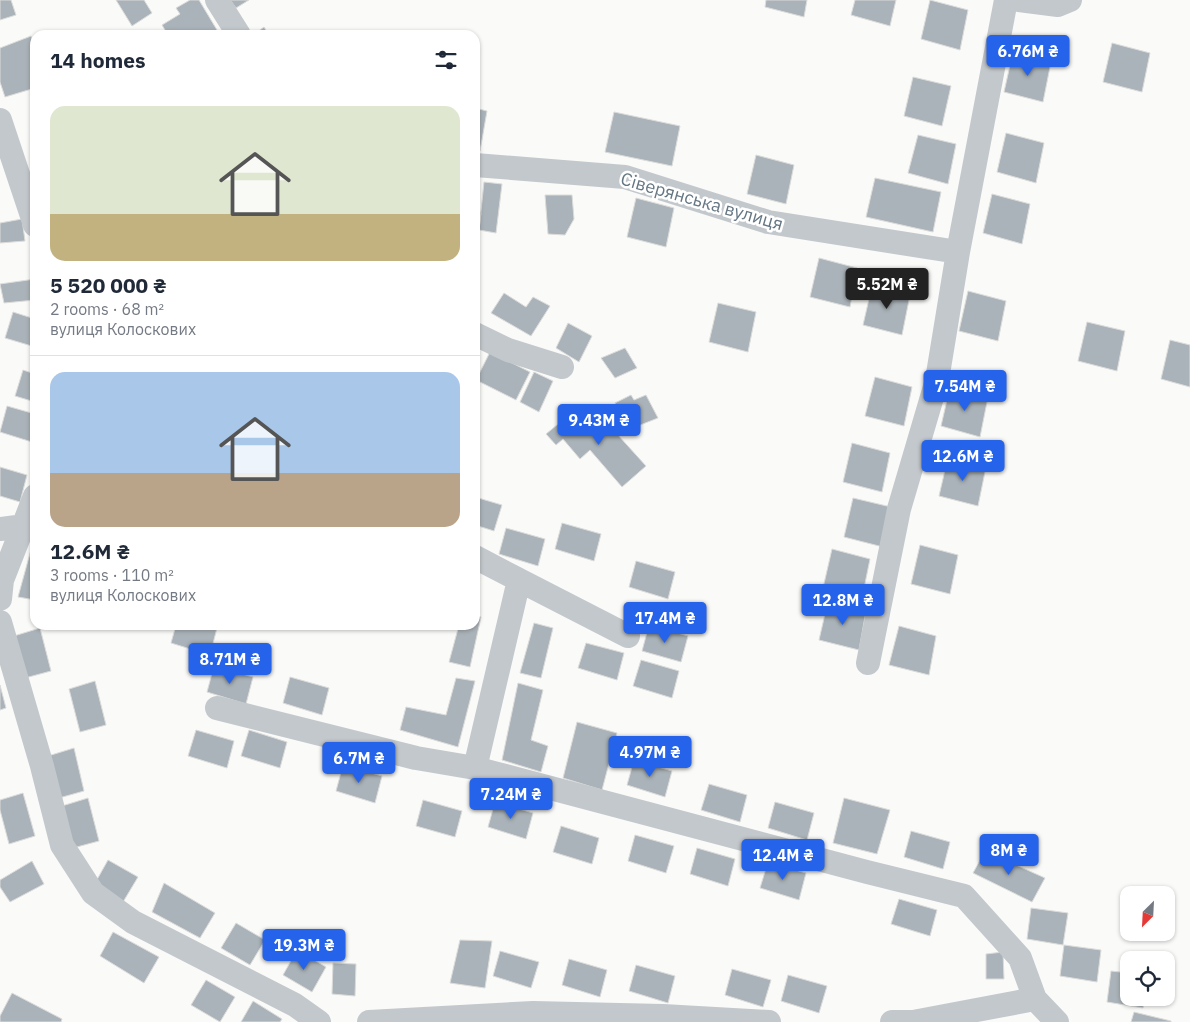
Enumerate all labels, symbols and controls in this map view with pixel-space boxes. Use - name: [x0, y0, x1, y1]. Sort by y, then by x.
- pin: 6.76M ₴: [982, 34, 1074, 77]
- text: 6.76M ₴: [998, 41, 1058, 61]
- text: 14 homes: [50, 46, 146, 74]
- icon: filters: [432, 46, 460, 74]
- icon: home: [210, 139, 300, 229]
- street label: Сіверянська вулиця: [618, 167, 786, 235]
- pin: 5.52M ₴: [841, 268, 933, 310]
- text: 5 520 000 ₴: [50, 271, 167, 299]
- text: 5.52M ₴: [857, 274, 917, 294]
- text: 2 rooms · 68 m²: [50, 299, 164, 319]
- text: вулиця Колоскових: [50, 319, 196, 339]
- pin: 7.54M ₴: [919, 370, 1011, 412]
- text: 7.54M ₴: [935, 376, 995, 396]
- icon: home: [210, 404, 300, 494]
- pin: 9.43M ₴: [553, 404, 645, 446]
- text: 9.43M ₴: [569, 410, 629, 430]
- pin: 12.6M ₴: [917, 440, 1009, 482]
- text: 12.6M ₴: [933, 446, 993, 466]
- text: 12.6M ₴: [50, 537, 130, 565]
- text: 3 rooms · 110 m²: [50, 565, 174, 585]
- pin: 12.8M ₴: [797, 584, 889, 626]
- text: вулиця Колоскових: [50, 585, 196, 605]
- text: 12.8M ₴: [813, 590, 873, 610]
- pin: 17.4M ₴: [619, 602, 711, 644]
- text: 17.4M ₴: [635, 608, 695, 628]
- pin: 8.71M ₴: [184, 642, 276, 685]
- text: 8.71M ₴: [200, 649, 260, 669]
- pin: 4.97M ₴: [604, 736, 696, 778]
- pin: 6.7M ₴: [318, 742, 400, 784]
- text: 4.97M ₴: [620, 742, 680, 762]
- text: 6.7M ₴: [333, 748, 385, 768]
- pin: 7.24M ₴: [465, 778, 557, 820]
- text: 7.24M ₴: [481, 784, 541, 804]
- pin: 8M ₴: [979, 834, 1039, 876]
- pin: 12.4M ₴: [737, 838, 829, 881]
- text: 8M ₴: [991, 840, 1027, 860]
- text: 12.4M ₴: [753, 845, 813, 865]
- north arrow: [1120, 886, 1175, 941]
- map controls: [1120, 886, 1175, 1006]
- pin: 19.3M ₴: [258, 928, 350, 971]
- text: 19.3M ₴: [274, 935, 334, 955]
- button: locate: [1120, 951, 1175, 1006]

